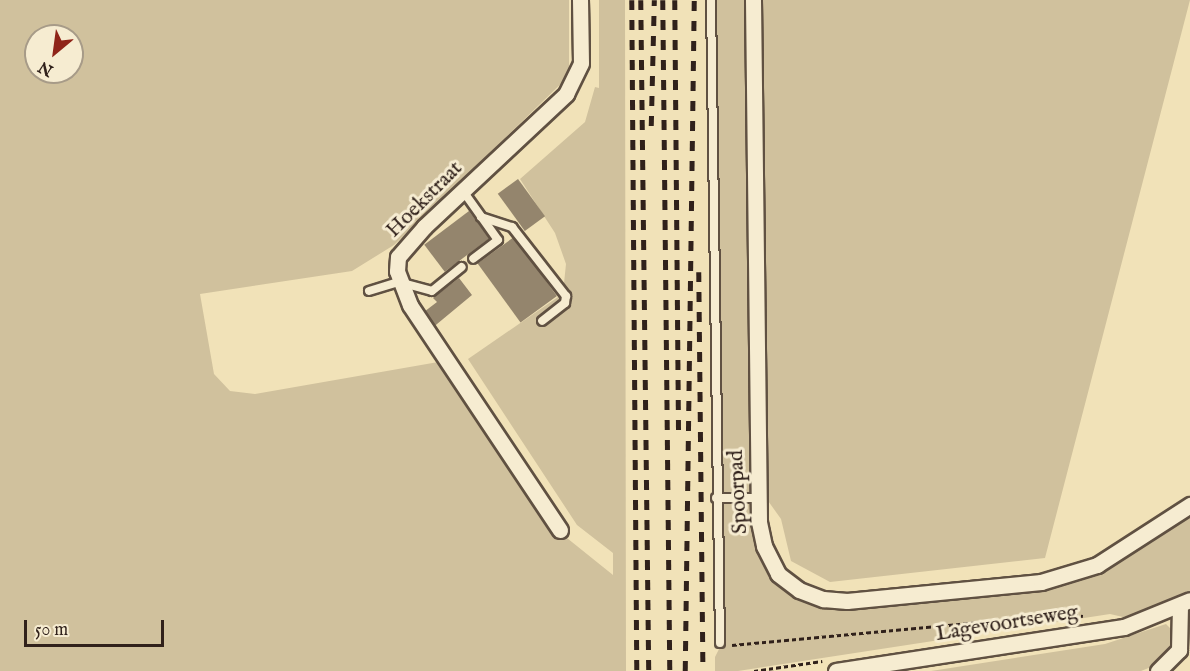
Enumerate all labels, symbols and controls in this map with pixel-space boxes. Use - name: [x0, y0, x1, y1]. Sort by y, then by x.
- north arrow: [24, 24, 84, 84]
- text: N: [35, 56, 57, 80]
- street label: Hoekstraat: [382, 157, 468, 243]
- street label: Spoorpad: [724, 449, 754, 535]
- street label: Lagevoortseweg: [934, 600, 1080, 648]
- scale bar: [27, 608, 166, 646]
- text: 50 m: [35, 619, 68, 642]

